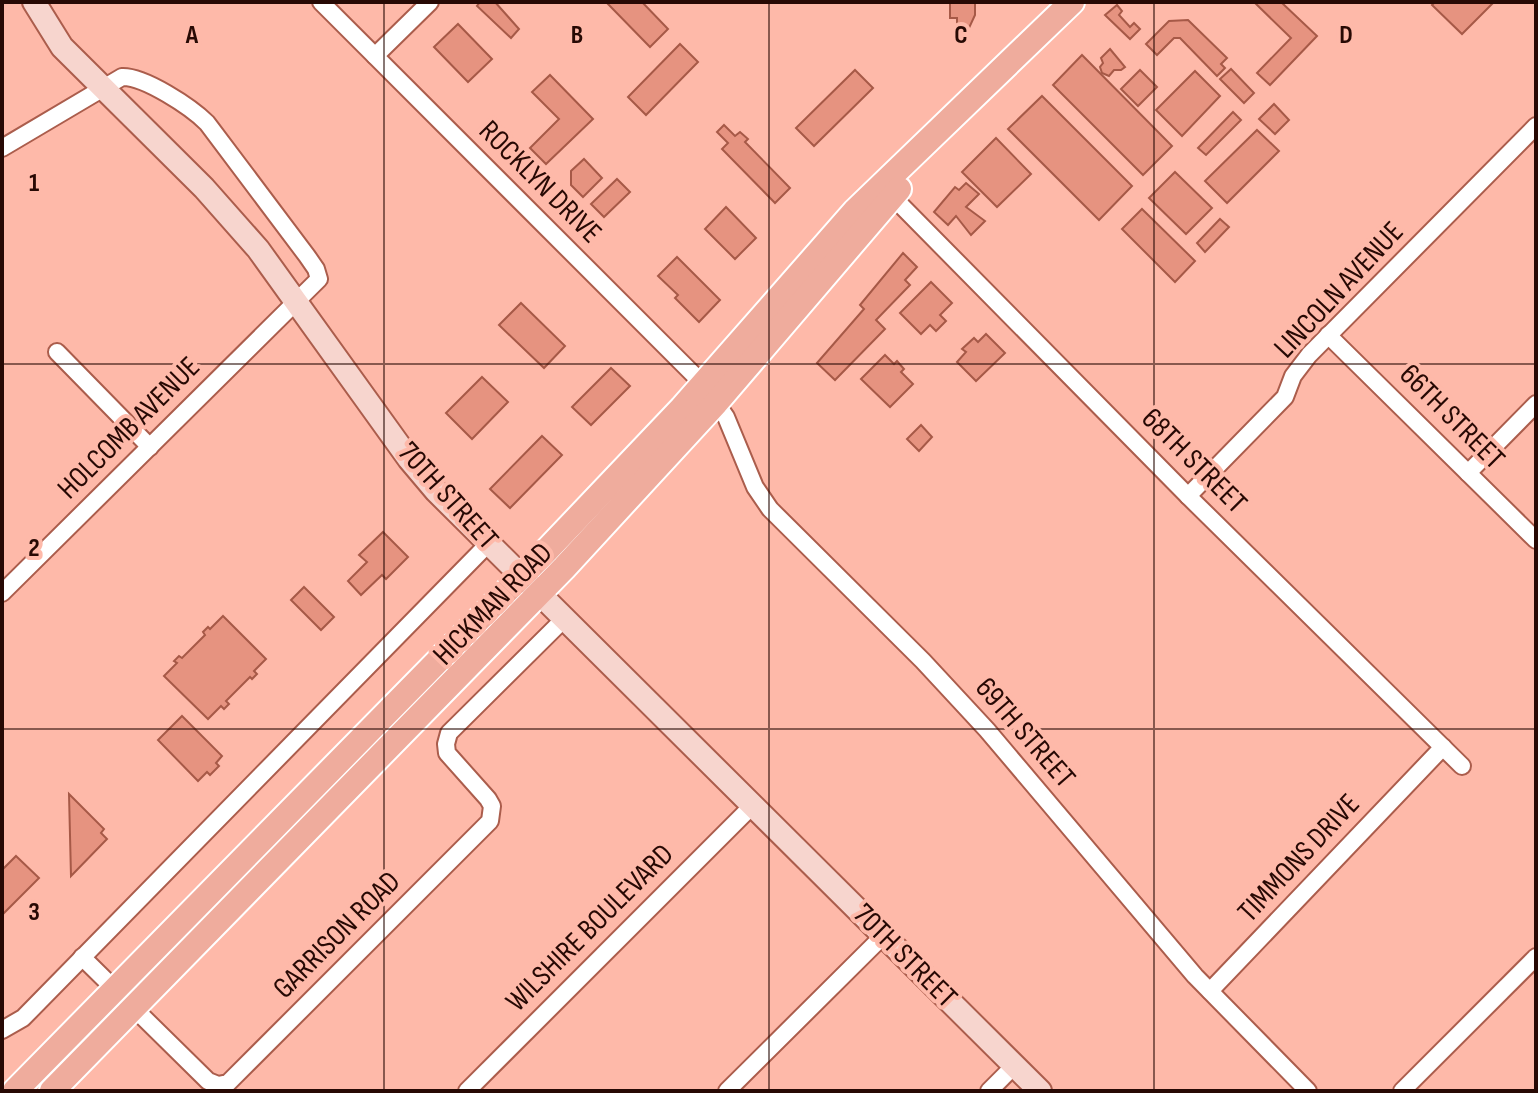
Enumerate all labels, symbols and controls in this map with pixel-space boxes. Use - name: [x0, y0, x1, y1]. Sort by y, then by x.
- text: A: [185, 20, 199, 51]
- text: B: [571, 20, 583, 51]
- text: C: [954, 20, 968, 51]
- text: D: [1339, 20, 1353, 51]
- street label: ROCKLYN DRIVE: [471, 113, 609, 251]
- text: 1: [29, 168, 39, 199]
- street label: LINCOLN AVENUE: [1267, 214, 1411, 366]
- street label: HOLCOMB AVENUE: [50, 349, 208, 507]
- street label: 66TH STREET: [1392, 357, 1512, 477]
- street label: 68TH STREET: [1134, 401, 1254, 521]
- street label: 70TH STREET: [390, 435, 506, 557]
- text: 2: [28, 533, 40, 564]
- street label: HICKMAN ROAD: [426, 535, 560, 673]
- street label: 69TH STREET: [967, 671, 1083, 795]
- street label: TIMMONS DRIVE: [1231, 786, 1367, 930]
- street label: WILSHIRE BOULEVARD: [499, 837, 681, 1019]
- street label: GARRISON ROAD: [266, 864, 408, 1006]
- text: 3: [28, 897, 40, 928]
- street label: 70TH STREET: [846, 897, 964, 1015]

